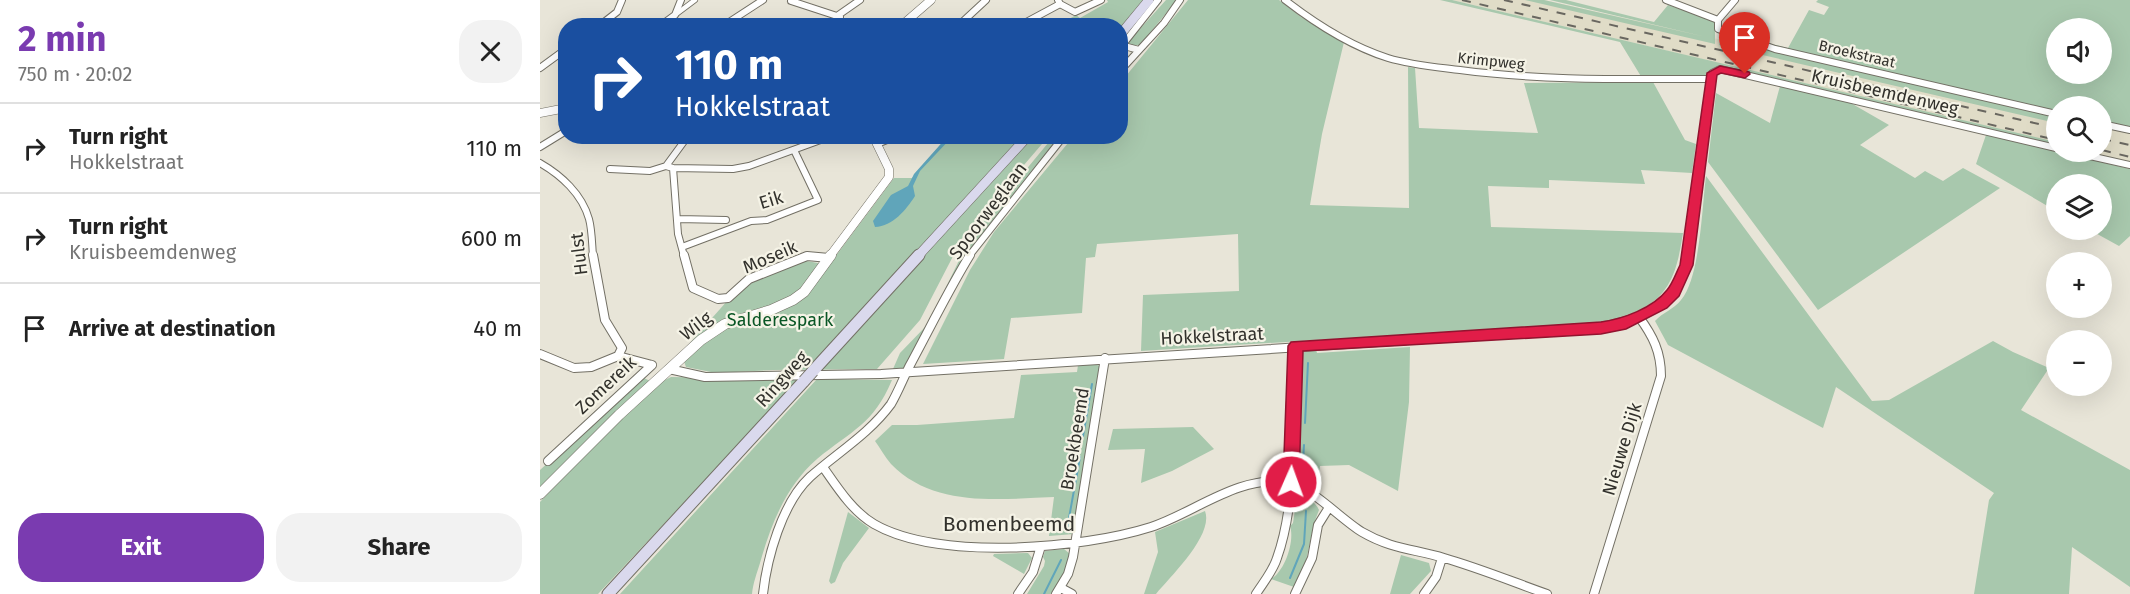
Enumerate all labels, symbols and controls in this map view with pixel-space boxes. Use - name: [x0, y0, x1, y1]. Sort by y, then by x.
- pin: [1719, 12, 1770, 74]
- text: 2 min: [18, 17, 107, 61]
- map controls: [2046, 18, 2112, 396]
- button: sound: [2046, 18, 2112, 84]
- button: close: [459, 20, 522, 83]
- icon: arrive: [1728, 21, 1761, 54]
- street label: Broekstraat: [1817, 36, 1898, 72]
- text: 110 m: [675, 40, 783, 90]
- icon: right: [576, 42, 654, 120]
- street label: Krimpweg: [1457, 49, 1526, 73]
- text: 750 m · 20:02: [18, 62, 132, 86]
- street label: Kruisbeemdenweg: [1809, 64, 1961, 120]
- text: Hokkelstraat: [675, 91, 830, 123]
- button: search: [2046, 96, 2112, 162]
- text: Turn right: [69, 123, 168, 150]
- icon: right: [18, 132, 51, 165]
- text: 110 m: [466, 135, 522, 162]
- text: Hokkelstraat: [69, 150, 184, 174]
- street label: Spoorweglaan: [944, 158, 1032, 264]
- button: layers: [2046, 174, 2112, 240]
- street label: Eik: [756, 186, 786, 214]
- text: Turn right: [69, 213, 168, 240]
- icon: right: [18, 222, 51, 255]
- text: 600 m: [461, 225, 522, 252]
- street label: Hulst: [565, 231, 593, 277]
- street label: Moseik: [739, 235, 801, 278]
- text: Kruisbeemdenweg: [69, 240, 236, 264]
- button: +: [2046, 252, 2112, 318]
- street label: Wilg: [676, 306, 717, 345]
- park label: Salderespark: [727, 309, 834, 331]
- icon: arrive: [18, 312, 51, 345]
- text: Arrive at destination: [69, 315, 276, 342]
- text: 40 m: [473, 315, 522, 342]
- street label: Hokkelstraat: [1160, 322, 1265, 350]
- button: −: [2046, 330, 2112, 396]
- street label: Ringweg: [751, 346, 813, 412]
- street label: Zomereik: [571, 351, 642, 419]
- street label: Broekbeemd: [1056, 386, 1094, 492]
- street label: Nieuwe Dijk: [1597, 399, 1647, 498]
- position arrow: [1259, 450, 1323, 514]
- street label: Bomenbeemd: [943, 511, 1075, 537]
- button: Exit: [18, 513, 264, 582]
- button: Share: [276, 513, 522, 582]

